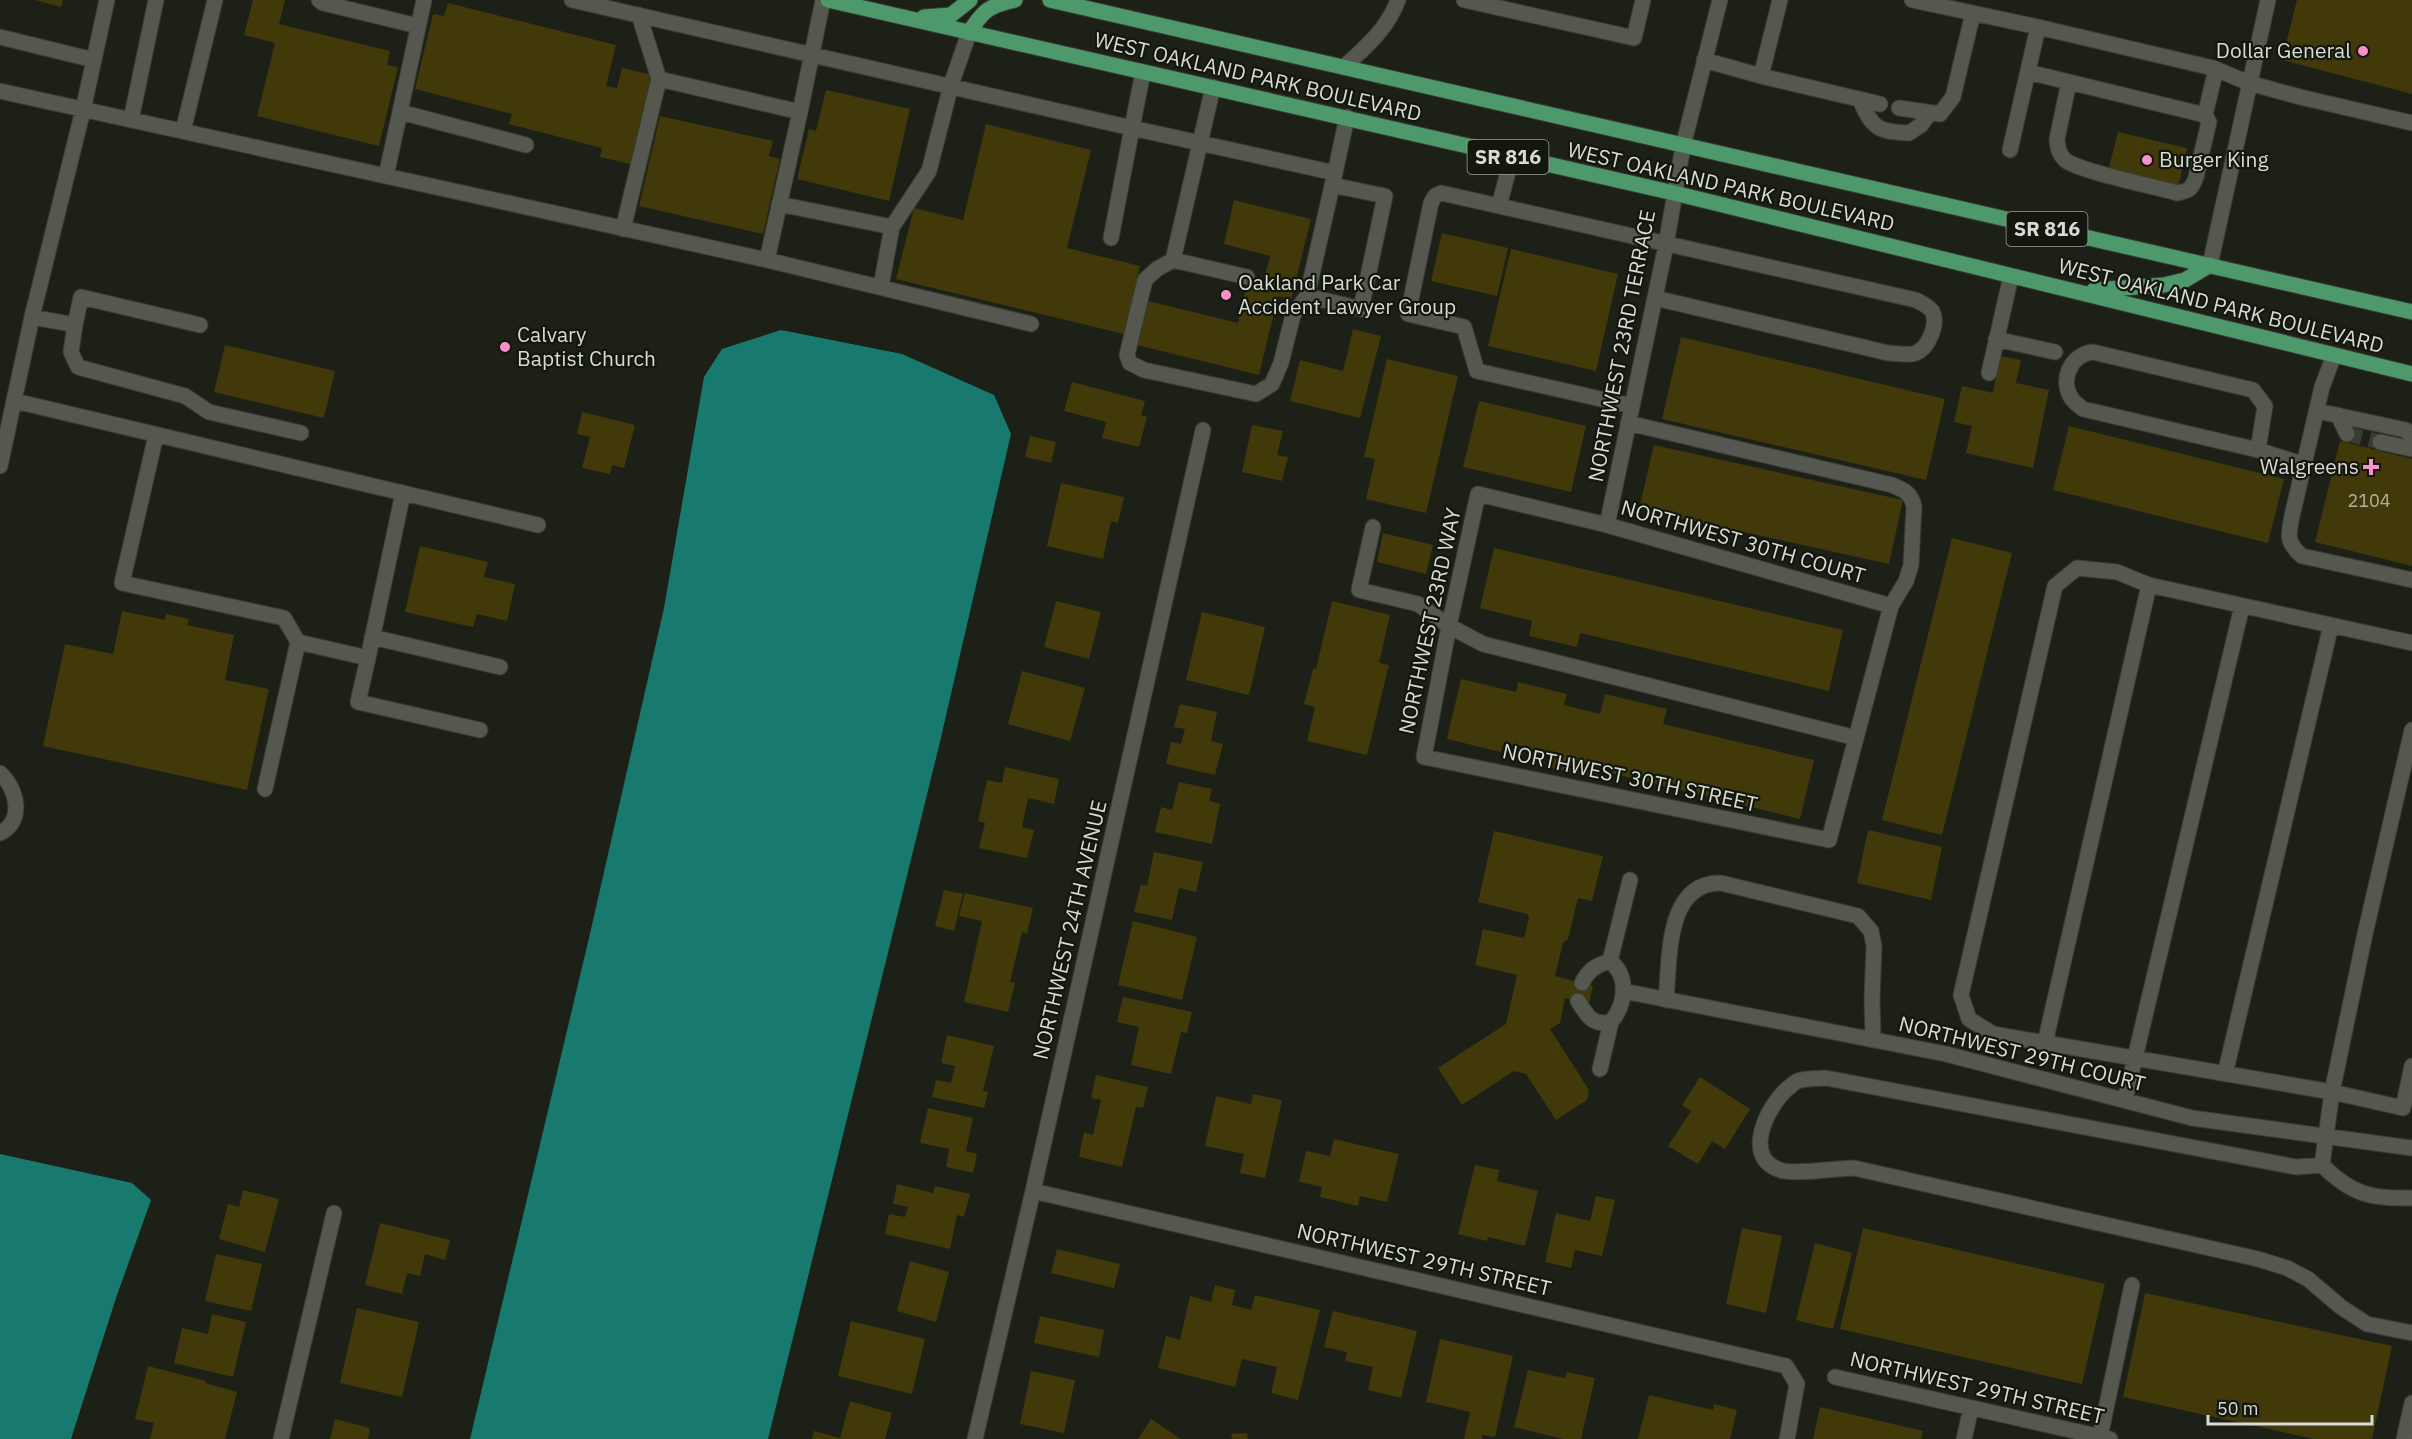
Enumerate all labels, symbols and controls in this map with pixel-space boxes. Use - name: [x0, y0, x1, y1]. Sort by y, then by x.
- street label: WEST OAKLAND PARK BOULEVARD: [1092, 25, 1424, 127]
- place label: Dollar General: [2216, 36, 2351, 64]
- marker: Dollar General: [2356, 44, 2370, 58]
- street label: WEST OAKLAND PARK BOULEVARD: [1565, 135, 1897, 237]
- road number: SR 816: [1468, 140, 1549, 174]
- place label: Burger King: [2159, 145, 2269, 173]
- marker: Burger King: [2140, 153, 2154, 167]
- street label: NORTHWEST 23RD TERRACE: [1581, 207, 1661, 484]
- road number: SR 816: [2006, 212, 2088, 246]
- street label: WEST OAKLAND PARK BOULEVARD: [2055, 251, 2387, 359]
- place label: Oakland Park Car Accident Lawyer Group: [1238, 268, 1456, 320]
- marker: Oakland Park Car Accident Lawyer Group: [1219, 288, 1233, 302]
- place label: Calvary Baptist Church: [517, 320, 656, 372]
- marker: Calvary Baptist Church: [498, 340, 512, 354]
- place label: Walgreens: [2260, 452, 2359, 480]
- marker: Walgreens: [2364, 460, 2378, 474]
- house number: 2104: [2347, 489, 2391, 512]
- street label: NORTHWEST 30TH COURT: [1618, 493, 1869, 589]
- street label: NORTHWEST 23RD WAY: [1391, 505, 1467, 736]
- street label: NORTHWEST 30TH STREET: [1500, 736, 1760, 818]
- street label: NORTHWEST 24TH AVENUE: [1026, 797, 1113, 1062]
- street label: NORTHWEST 29TH COURT: [1896, 1009, 2148, 1097]
- street label: NORTHWEST 29TH STREET: [1294, 1216, 1554, 1302]
- street label: NORTHWEST 29TH STREET: [1847, 1344, 2107, 1430]
- scale bar: [2208, 1388, 2372, 1426]
- text: 50 m: [2217, 1397, 2259, 1420]

